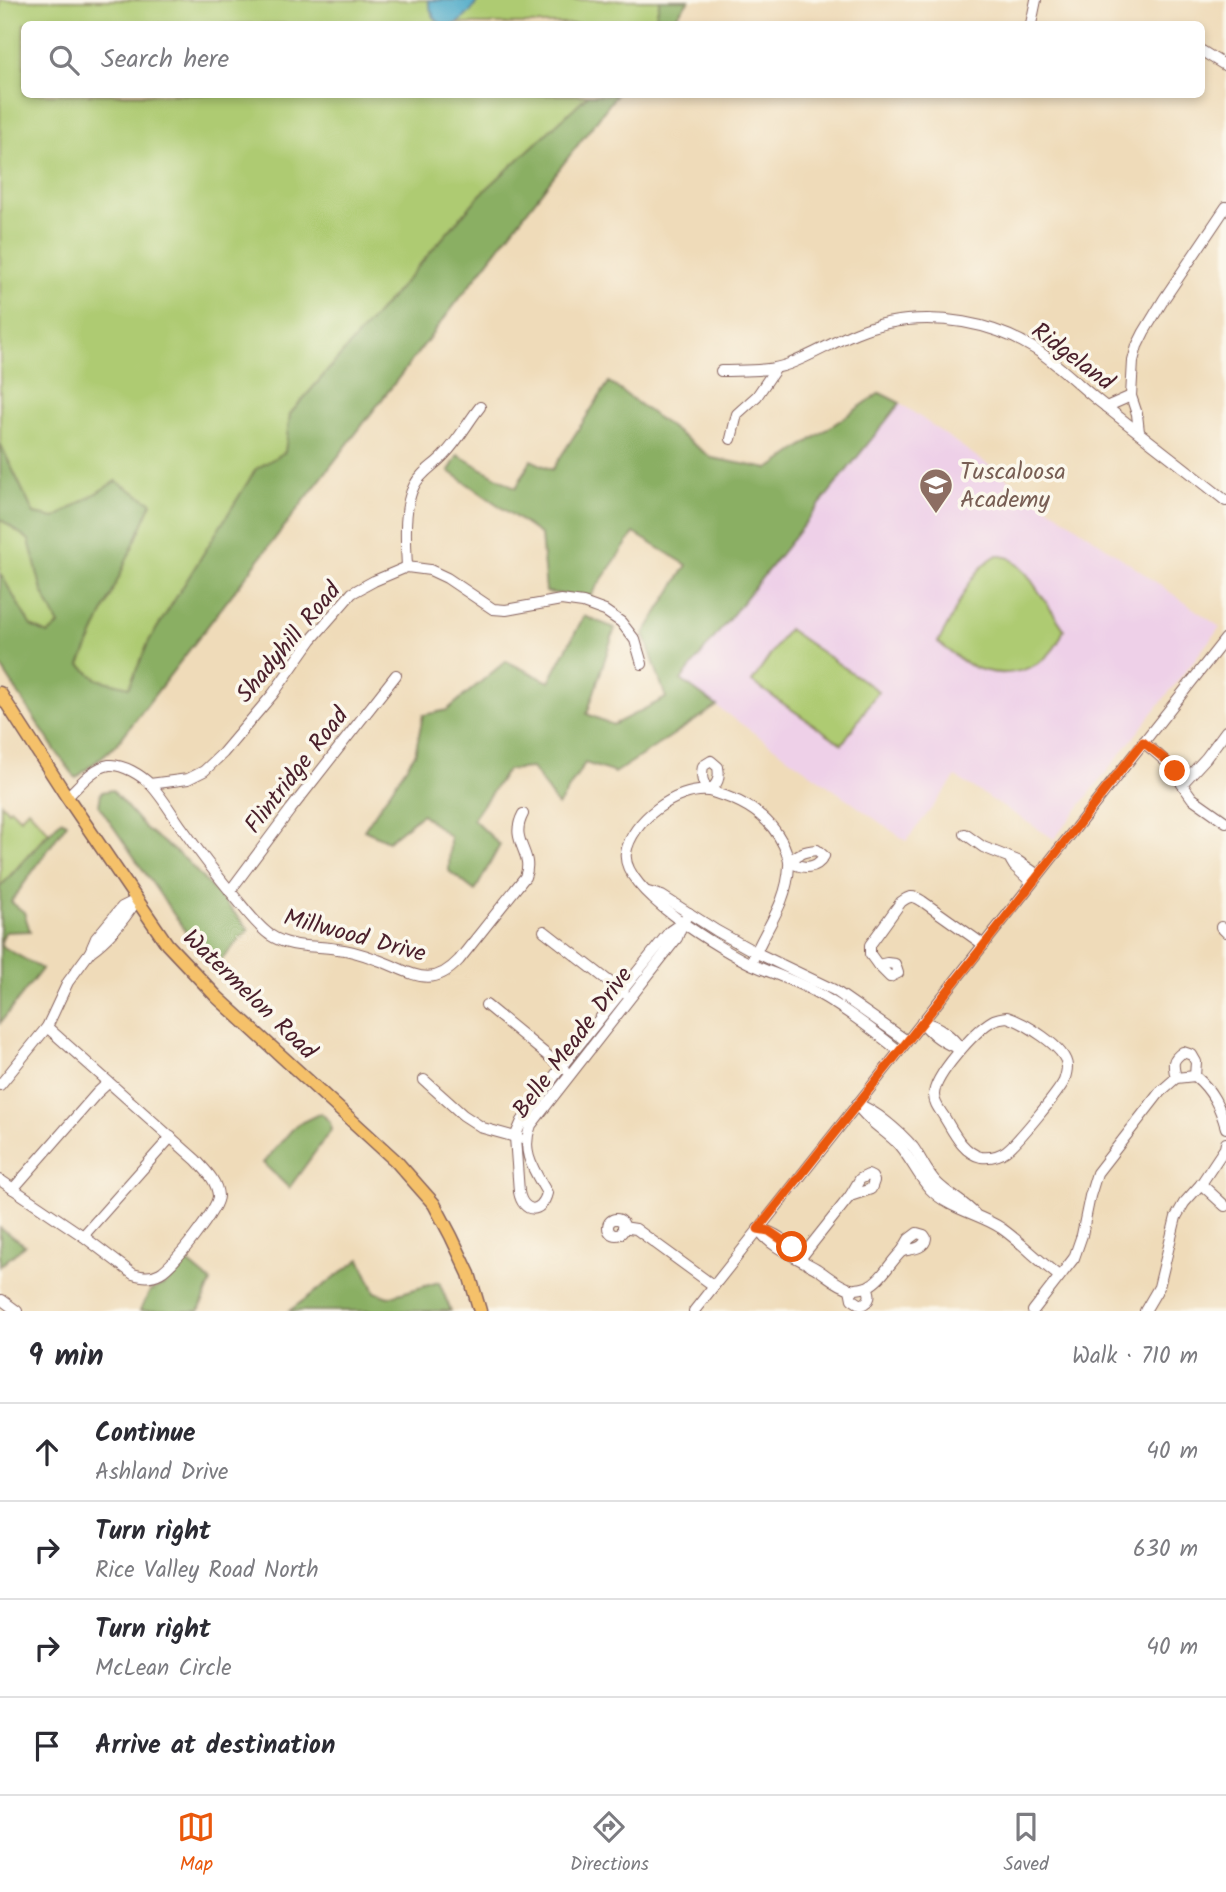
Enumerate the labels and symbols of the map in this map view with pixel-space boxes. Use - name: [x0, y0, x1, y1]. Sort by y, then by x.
- street label: Ridgeland: [1022, 313, 1123, 402]
- place label: Tuscaloosa Academy: [960, 453, 1066, 520]
- school or university icon: Tuscaloosa Academy: [917, 466, 955, 515]
- street label: Shadyhill Road: [227, 573, 352, 712]
- street label: Flintridge Road: [235, 698, 360, 843]
- route end: [1159, 755, 1190, 786]
- street label: Millwood Drive: [279, 899, 430, 974]
- street label: Watermelon Road: [172, 920, 326, 1071]
- street label: Belle Meade Drive: [503, 958, 644, 1127]
- route start: [776, 1231, 807, 1262]

